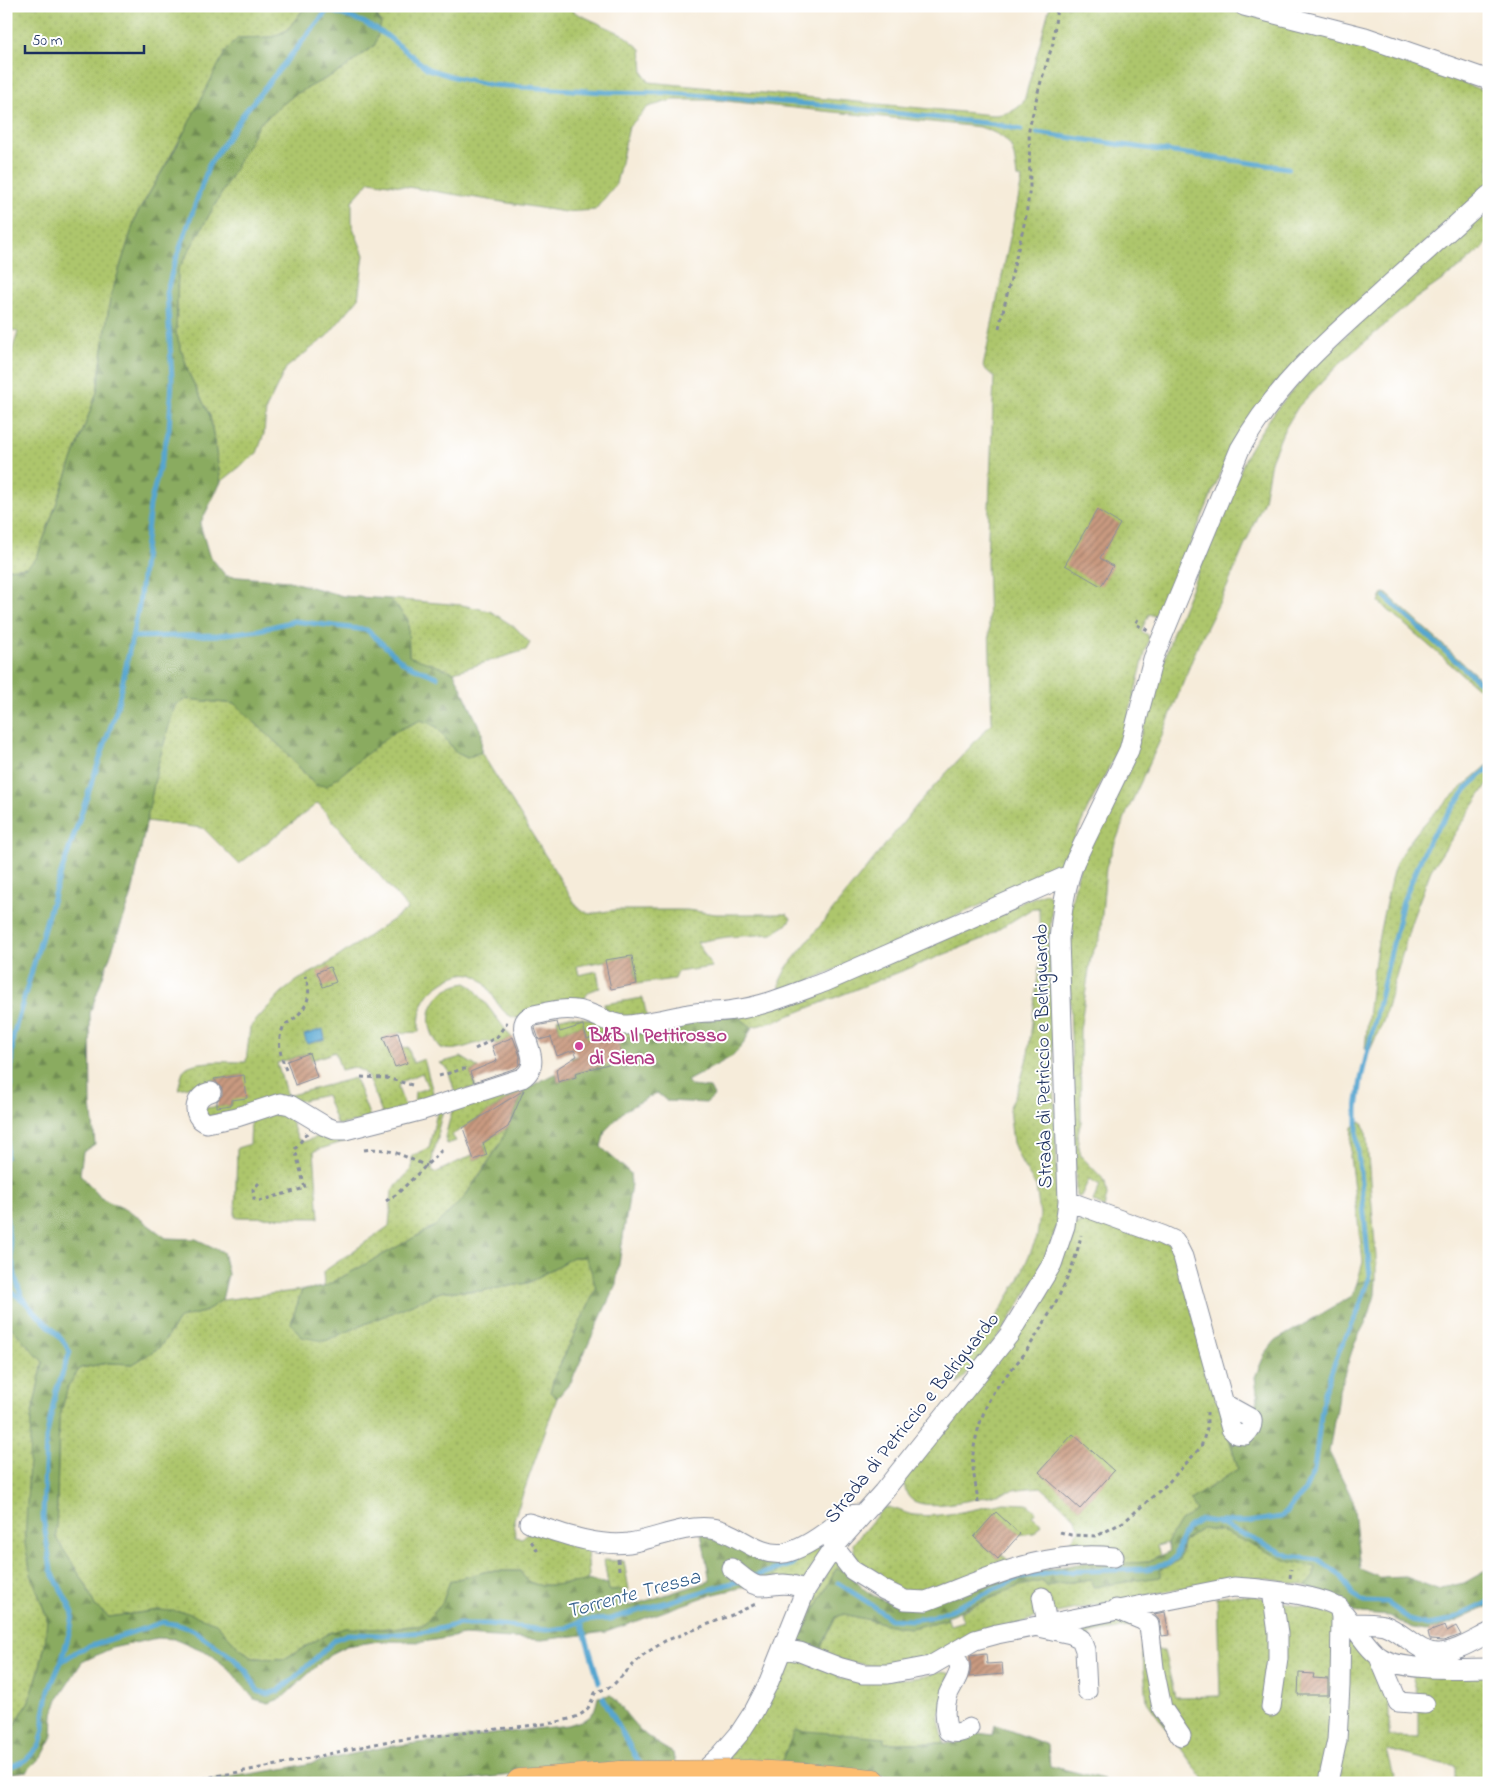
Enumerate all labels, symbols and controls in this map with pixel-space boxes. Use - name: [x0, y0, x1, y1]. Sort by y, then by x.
- scale bar: [25, 22, 144, 54]
- text: 50 m: [32, 30, 63, 52]
- street label: Strada di Petriccio e Belriguardo: [1028, 923, 1062, 1189]
- place label: B&B Il Pettirosso di Siena: [588, 1022, 727, 1074]
- marker: B&B Il Pettirosso di Siena: [573, 1040, 585, 1052]
- street label: Strada di Petriccio e Belriguardo: [818, 1307, 1008, 1531]
- water label: Torrente Tressa: [563, 1563, 704, 1627]

